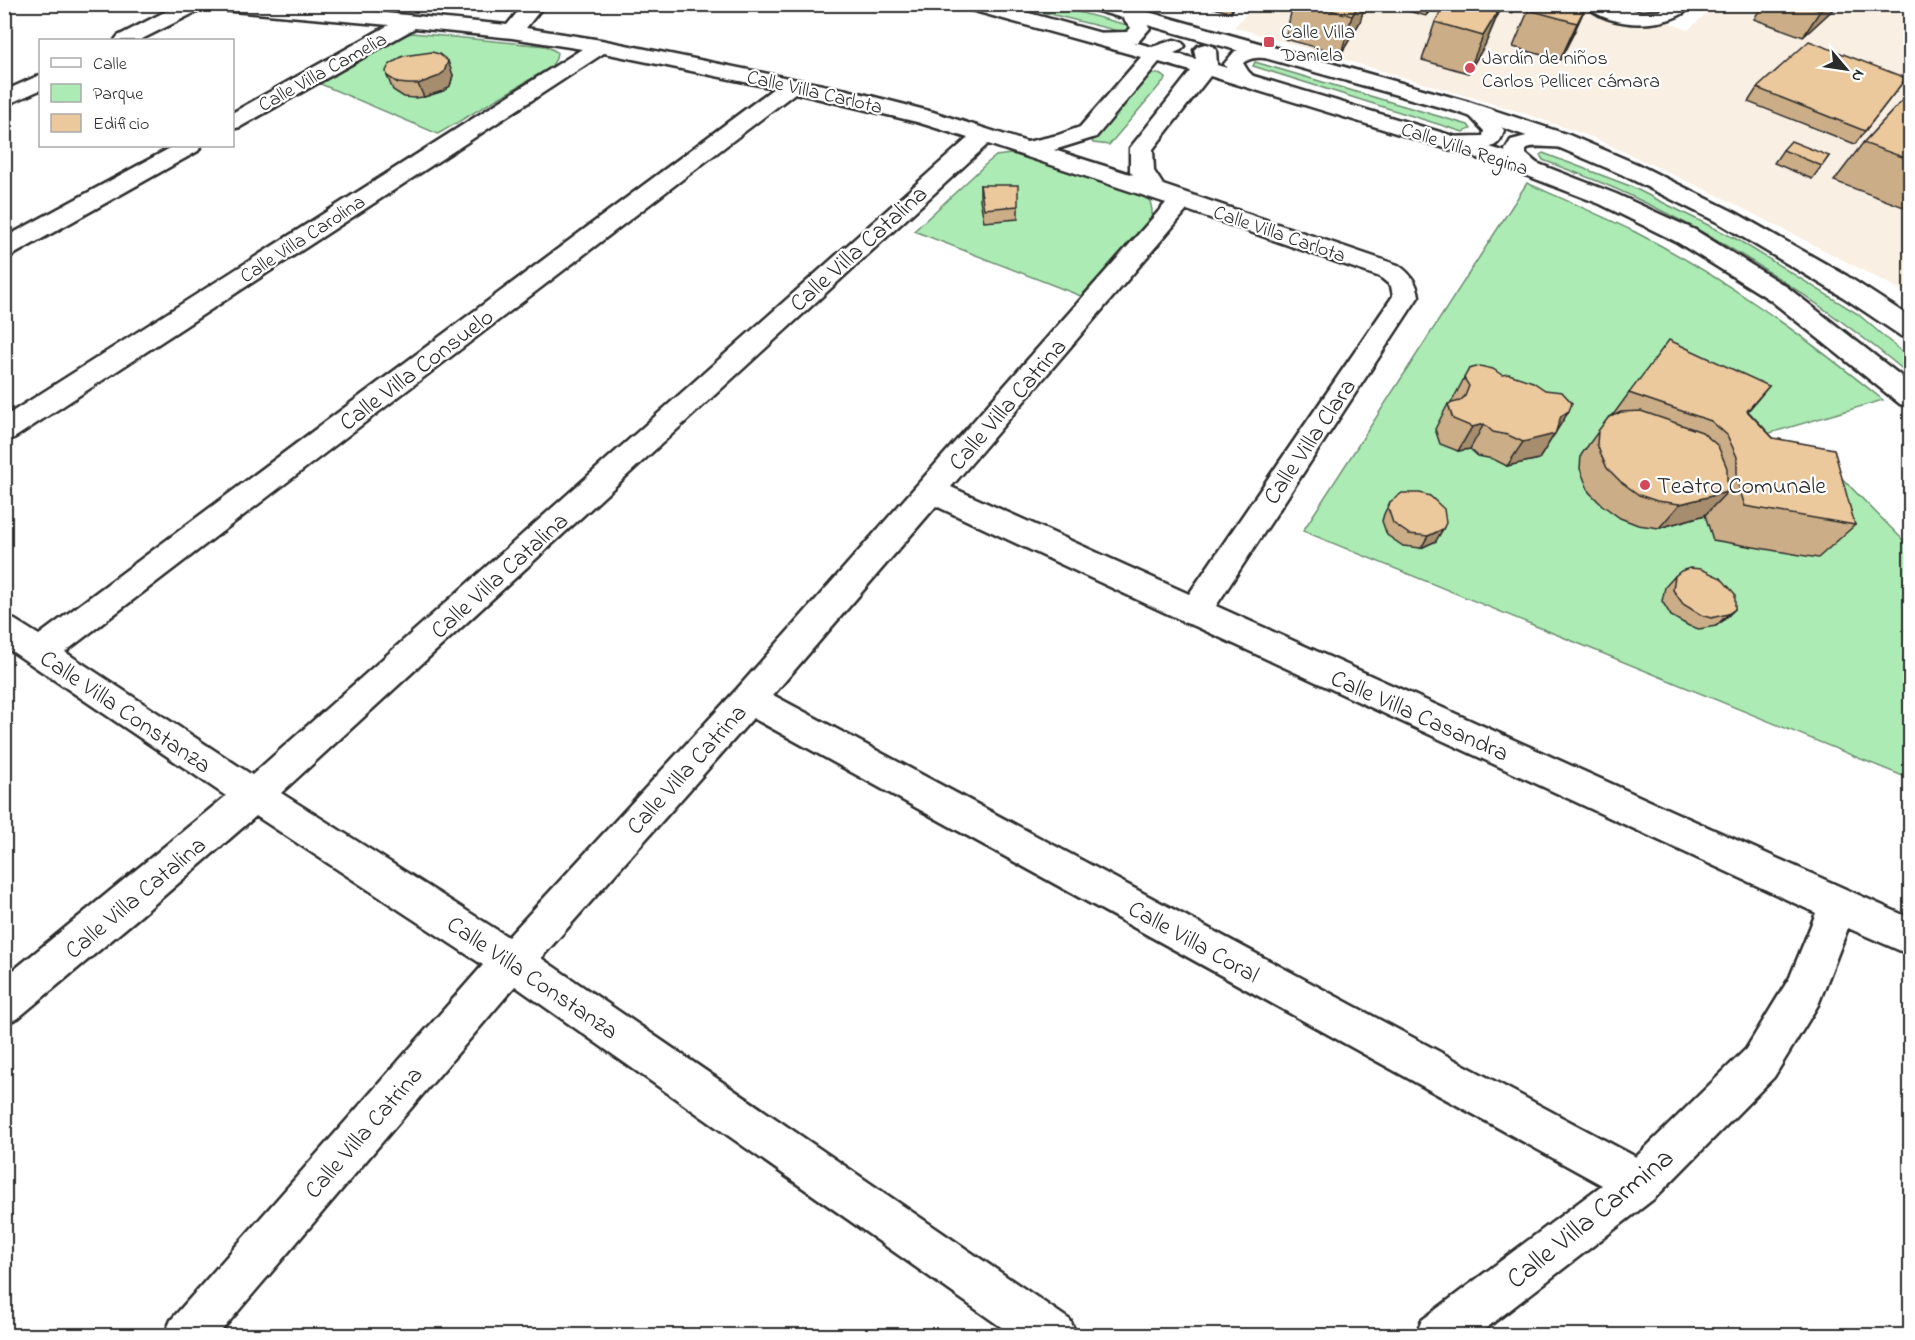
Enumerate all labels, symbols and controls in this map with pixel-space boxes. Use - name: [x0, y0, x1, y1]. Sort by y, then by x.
- place label: Calle Villa Daniela: [1280, 19, 1355, 71]
- street label: Calle Villa Camelia: [254, 26, 393, 121]
- marker: Calle Villa Daniela: [1262, 35, 1276, 49]
- legend: [39, 39, 234, 147]
- north arrow: [1816, 39, 1876, 99]
- place label: Jardín de niños Carlos Pellicer cámara: [1482, 45, 1660, 97]
- text: Calle: [93, 52, 128, 78]
- marker: Jardín de niños Carlos Pellicer cámara: [1463, 61, 1477, 75]
- street label: Calle Villa Carlota: [744, 64, 885, 123]
- text: N: [1844, 65, 1870, 86]
- text: Parque: [93, 82, 144, 108]
- text: Edificio: [93, 112, 149, 138]
- street label: Calle Villa Regina: [1397, 116, 1532, 186]
- street label: Calle Villa Catalina: [783, 178, 936, 321]
- street label: Calle Villa Carolina: [235, 189, 372, 292]
- street label: Calle Villa Carlota: [1209, 199, 1349, 272]
- street label: Calle Villa Consuelo: [333, 301, 502, 441]
- street label: Calle Villa Catrina: [941, 332, 1076, 480]
- street label: Calle Villa Clara: [1256, 372, 1366, 512]
- place label: Teatro Comunale: [1657, 470, 1826, 505]
- marker: Teatro Comunale: [1638, 478, 1652, 492]
- street label: Calle Villa Catalina: [424, 505, 577, 648]
- street label: Calle Villa Constanza: [32, 643, 217, 784]
- street label: Calle Villa Casandra: [1324, 662, 1514, 772]
- street label: Calle Villa Catrina: [619, 697, 756, 844]
- street label: Calle Villa Catalina: [58, 829, 215, 969]
- street label: Calle Villa Coral: [1121, 893, 1265, 994]
- street label: Calle Villa Constanza: [439, 909, 624, 1050]
- street label: Calle Villa Catrina: [297, 1060, 432, 1208]
- street label: Calle Villa Carmina: [1498, 1139, 1684, 1300]

